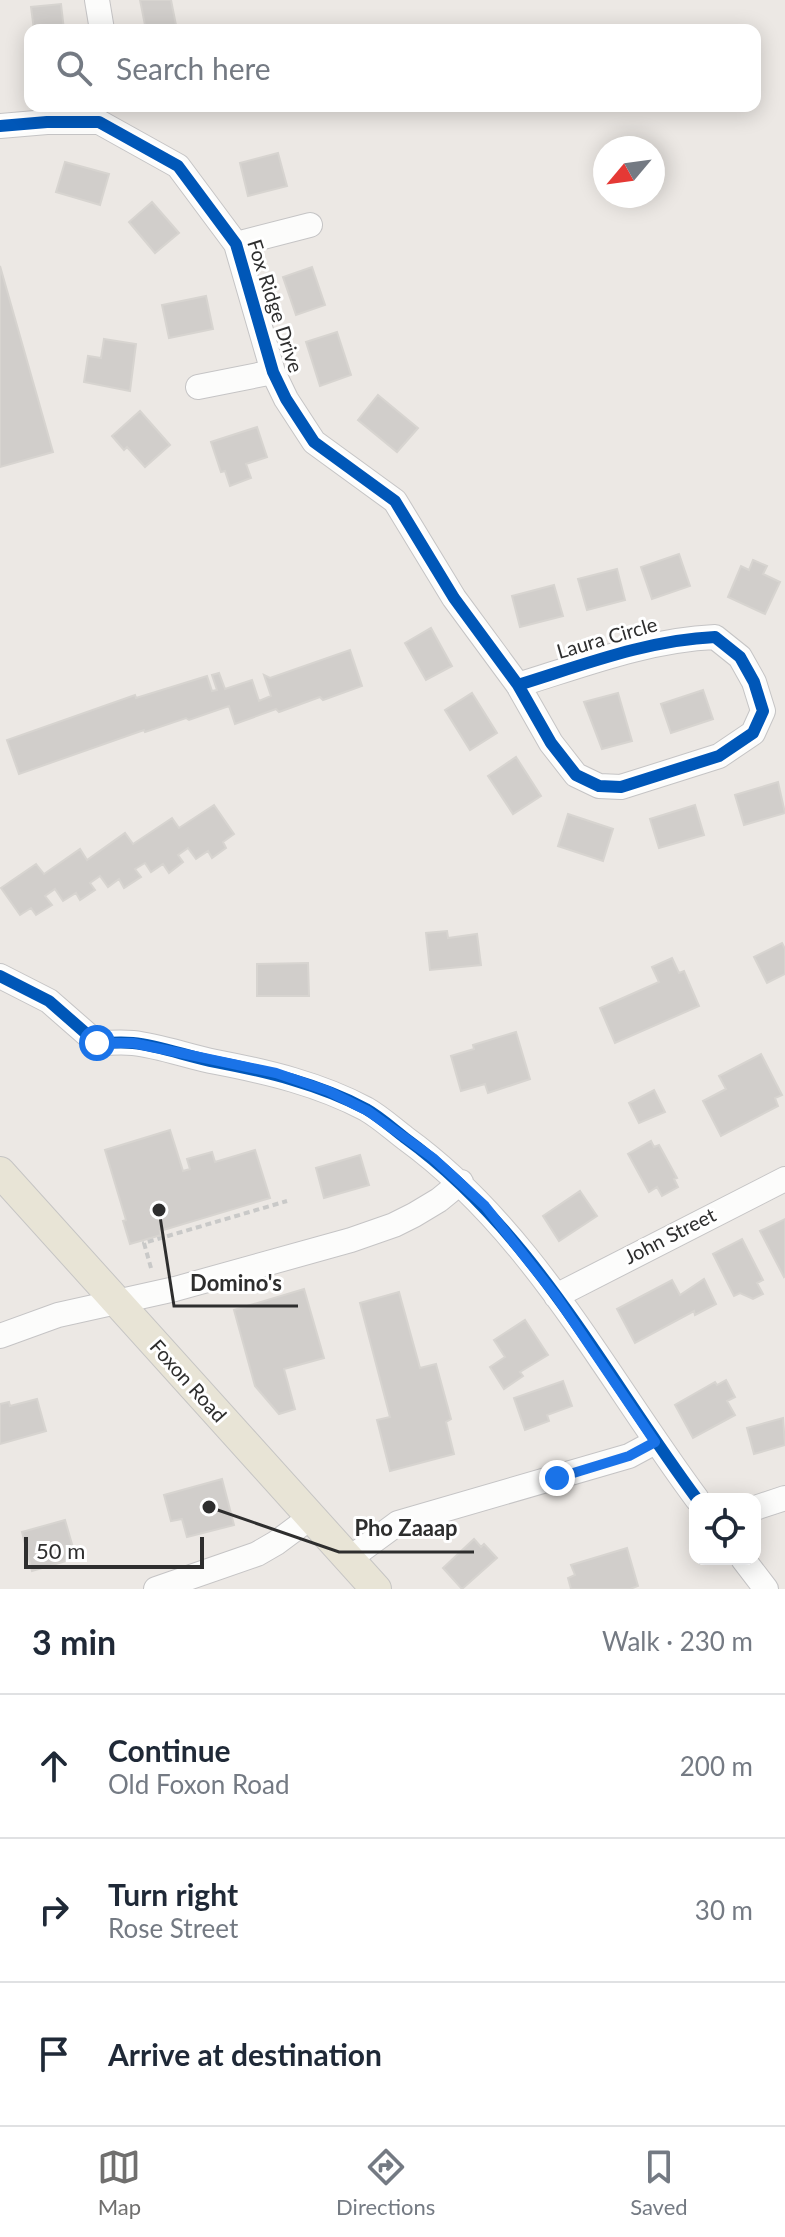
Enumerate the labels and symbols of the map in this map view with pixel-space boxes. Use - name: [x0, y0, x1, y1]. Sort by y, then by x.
- north arrow: [593, 136, 665, 208]
- street label: Fox Ridge Drive: [243, 236, 309, 375]
- street label: Laura Circle: [554, 611, 660, 663]
- route start: [79, 1025, 115, 1061]
- street label: John Street: [620, 1202, 719, 1268]
- callout: Domino's: [174, 1260, 298, 1306]
- text: Domino's: [190, 1269, 282, 1296]
- street label: Foxon Road: [145, 1334, 232, 1427]
- route end: [539, 1460, 575, 1496]
- callout: Pho Zaaap: [339, 1506, 474, 1552]
- text: Pho Zaaap: [354, 1514, 458, 1541]
- scale bar: [24, 1533, 204, 1569]

